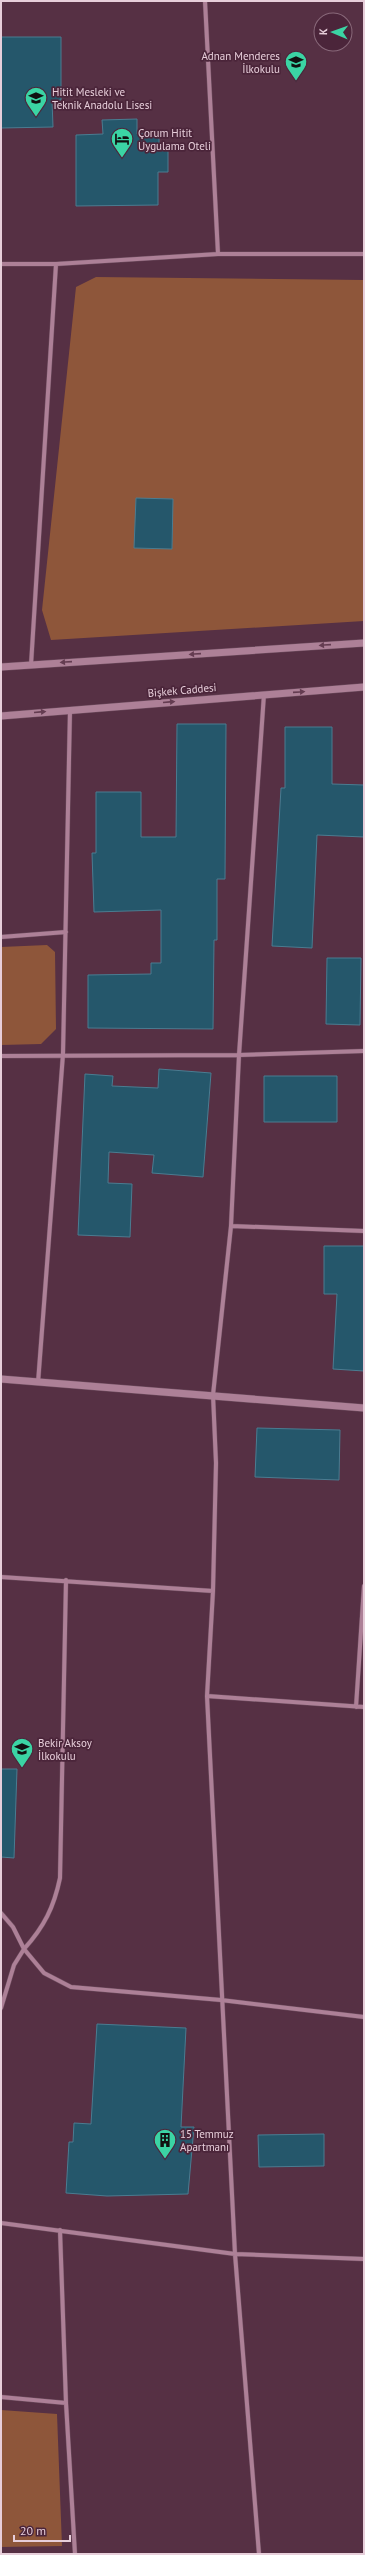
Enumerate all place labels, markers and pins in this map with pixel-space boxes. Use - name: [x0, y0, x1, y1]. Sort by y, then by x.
- place label: Adnan Menderes İlkokulu: [201, 49, 280, 76]
- school or university icon: Adnan Menderes İlkokulu: [283, 49, 309, 82]
- school or university icon: Hitit Mesleki ve Teknik Anadolu Lisesi: [23, 85, 49, 118]
- place label: Hitit Mesleki ve Teknik Anadolu Lisesi: [52, 85, 152, 112]
- hotel icon: Çorum Hitit Uygulama Oteli: [109, 126, 135, 159]
- place label: Çorum Hitit Uygulama Oteli: [138, 126, 211, 153]
- school or university icon: Bekir Aksoy İlkokulu: [9, 1736, 35, 1769]
- place label: Bekir Aksoy İlkokulu: [38, 1736, 93, 1763]
- building icon: 15 Temmuz Apartmanı: [152, 2127, 178, 2160]
- place label: 15 Temmuz Apartmanı: [180, 2127, 234, 2154]

